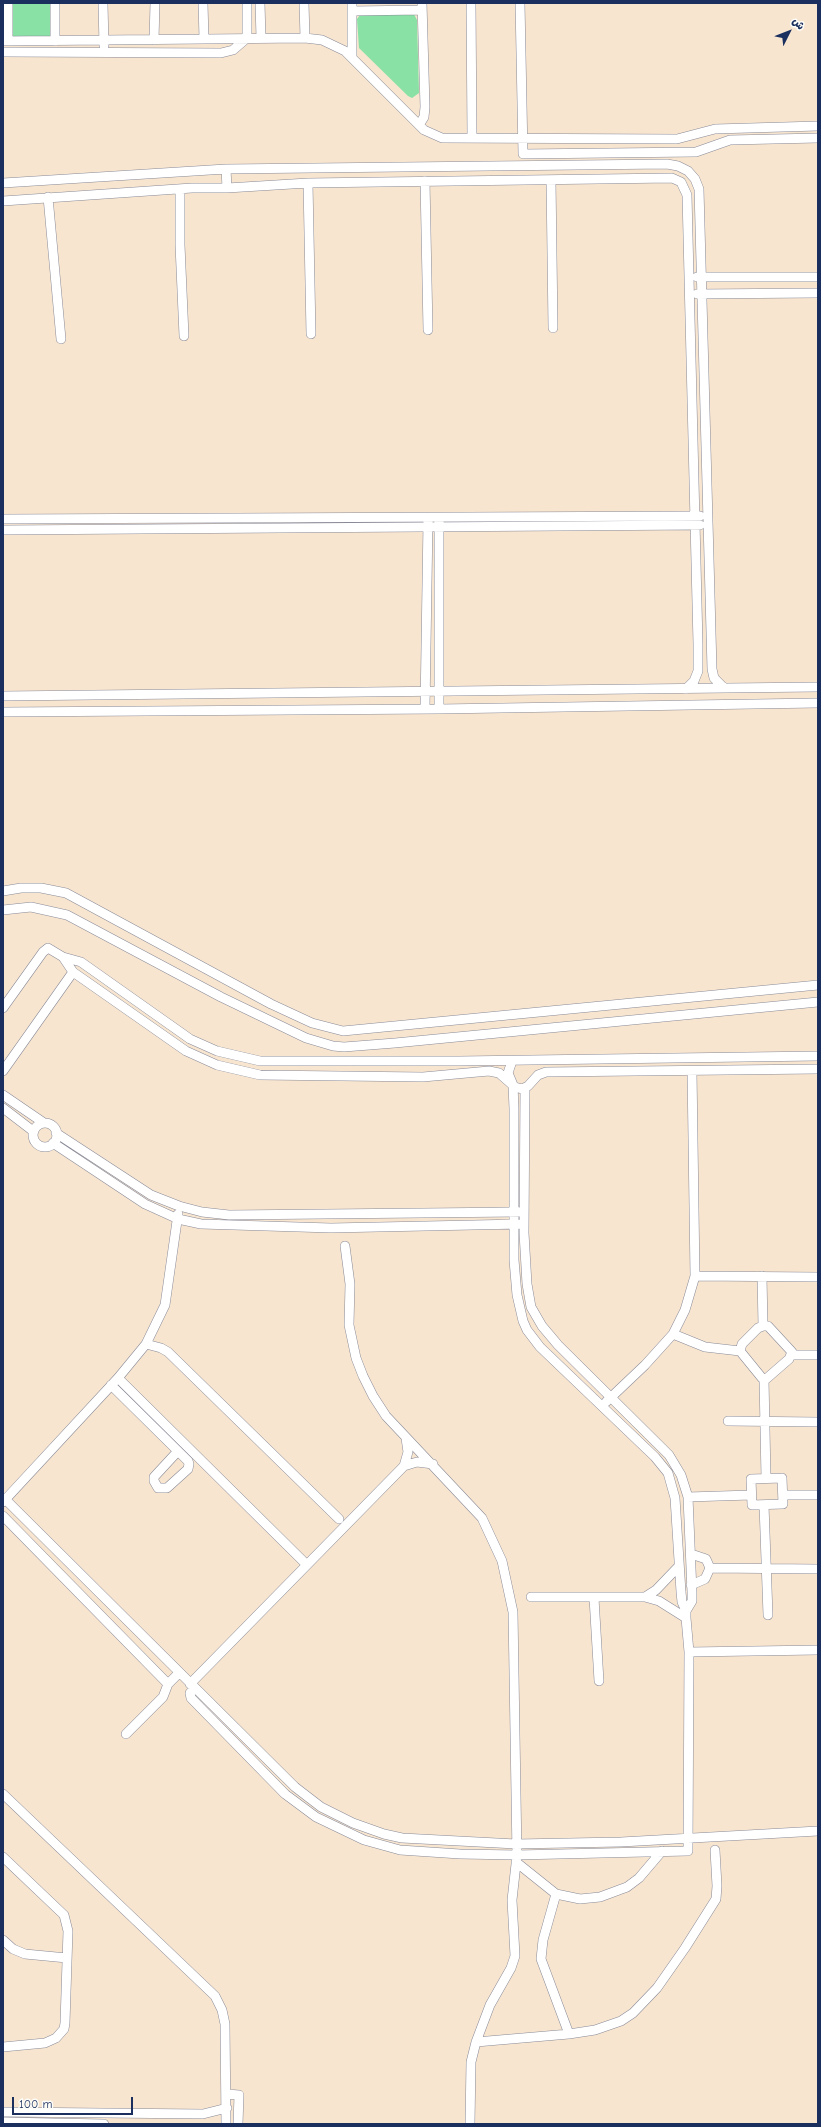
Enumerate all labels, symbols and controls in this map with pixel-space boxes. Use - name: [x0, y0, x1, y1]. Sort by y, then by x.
- north arrow: [769, 12, 809, 52]
- text: ش: [789, 15, 807, 32]
- scale bar: [14, 2089, 135, 2115]
- text: 100 m: [19, 2097, 52, 2111]

